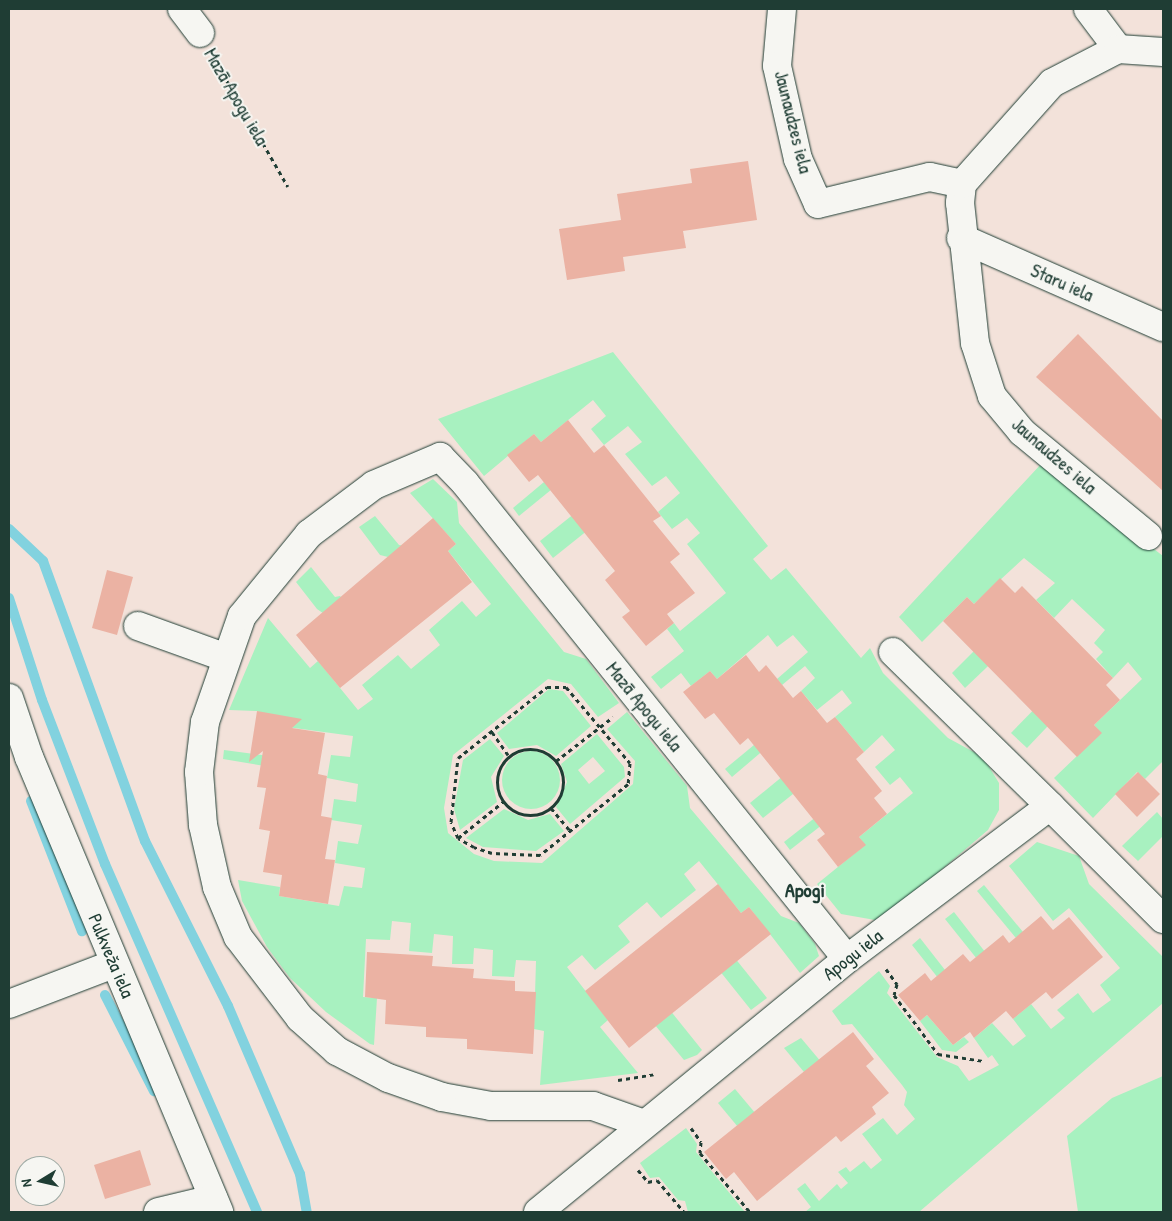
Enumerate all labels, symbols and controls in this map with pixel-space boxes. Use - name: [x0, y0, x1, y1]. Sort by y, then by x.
- street label: Mazā Apogu iela: [199, 44, 273, 150]
- street label: Jaunaudzes iela: [769, 68, 817, 176]
- street label: Staru iela: [1027, 259, 1097, 307]
- street label: Jaunaudzes iela: [1007, 413, 1101, 499]
- street label: Mazā Apogu iela: [601, 658, 687, 756]
- district label: Apogi: [785, 877, 825, 901]
- street label: Pulkveža iela: [83, 911, 139, 1001]
- street label: Apogu iela: [818, 925, 888, 985]
- north arrow: [15, 1156, 65, 1206]
- text: N: [16, 1178, 36, 1188]

